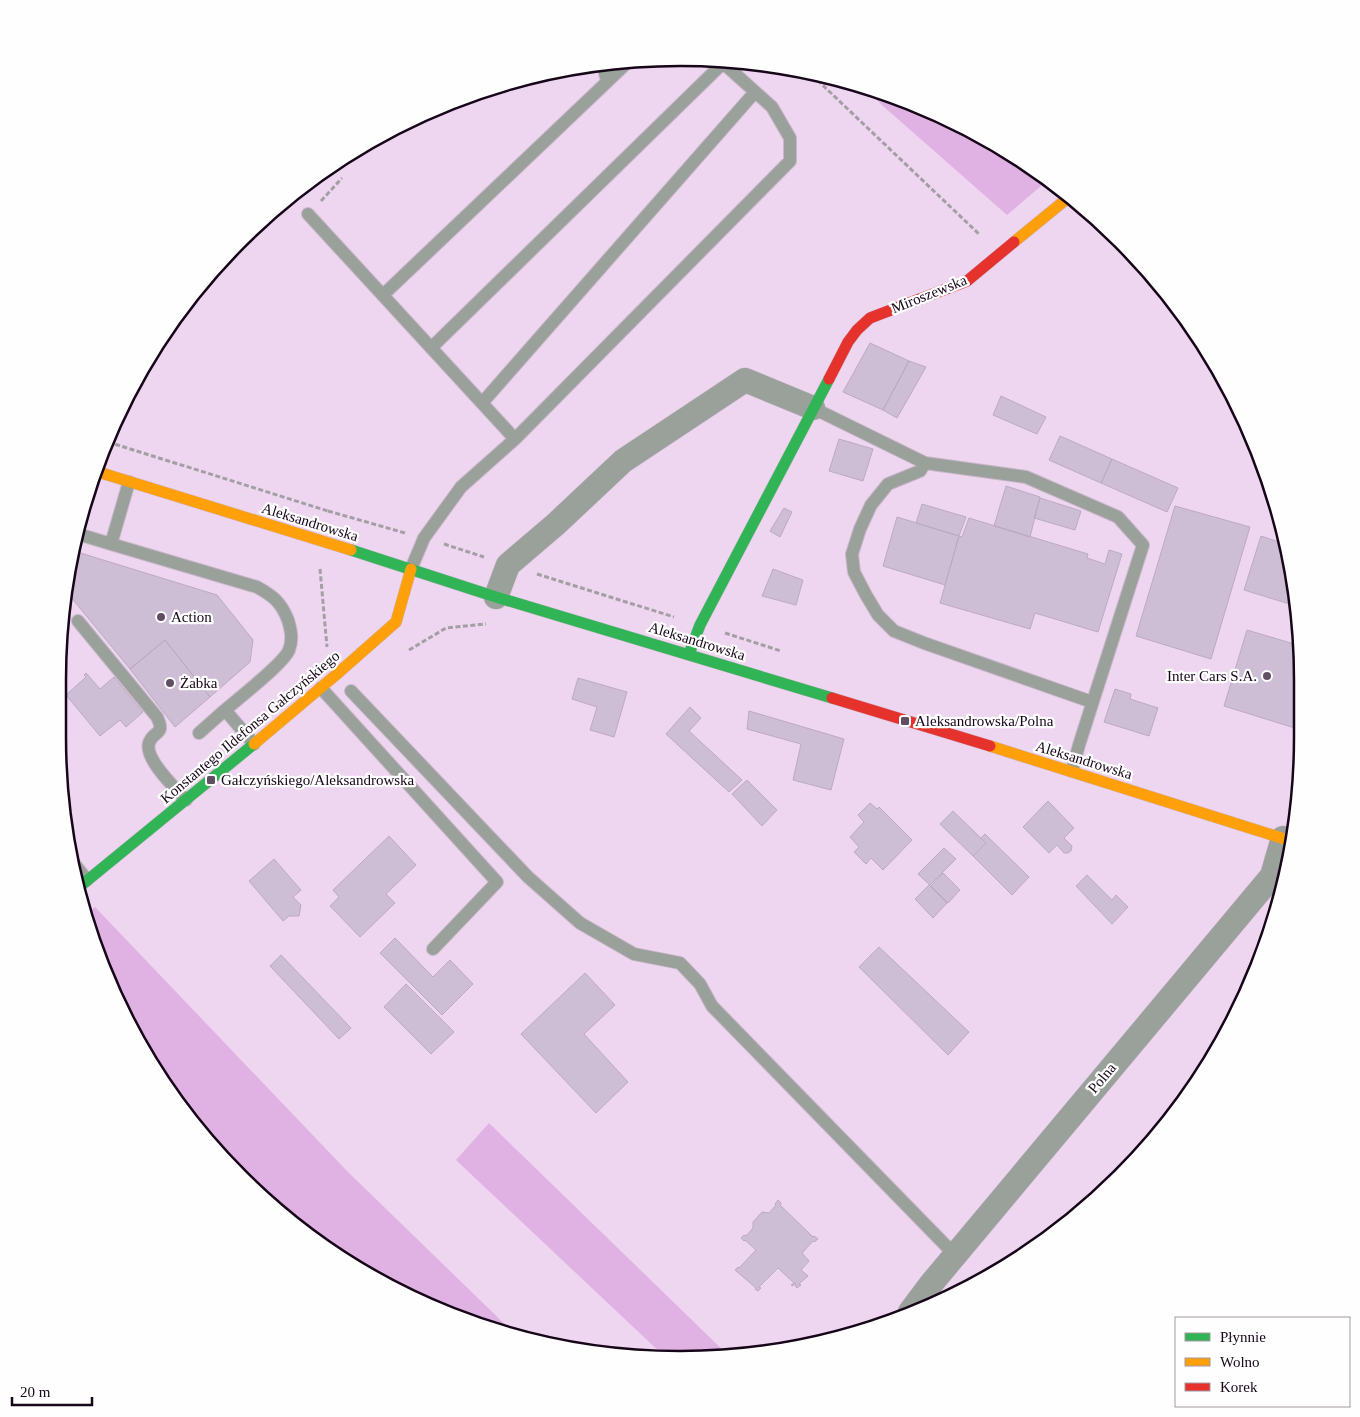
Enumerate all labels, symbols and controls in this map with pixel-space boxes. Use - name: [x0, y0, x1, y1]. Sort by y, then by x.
- street label: Miroszewska: [889, 271, 969, 316]
- street label: Aleksandrowska: [260, 500, 360, 544]
- place label: Action: [171, 609, 212, 625]
- marker: Action: [155, 611, 167, 623]
- street label: Aleksandrowska: [647, 619, 747, 663]
- street label: Konstantego Ildefonsa Gałczyńskiego: [157, 648, 343, 806]
- place label: Inter Cars S.A.: [1167, 668, 1257, 684]
- marker: Inter Cars S.A.: [1261, 670, 1273, 682]
- place label: Żabka: [180, 675, 218, 691]
- marker: Żabka: [164, 677, 176, 689]
- place label: Aleksandrowska/Polna: [915, 713, 1054, 729]
- marker: Aleksandrowska/Polna: [899, 715, 911, 727]
- street label: Aleksandrowska: [1034, 738, 1134, 782]
- place label: Gałczyńskiego/Aleksandrowska: [221, 772, 415, 788]
- marker: Gałczyńskiego/Aleksandrowska: [205, 774, 217, 786]
- street label: Polna: [1085, 1060, 1119, 1096]
- legend: [1175, 1317, 1350, 1407]
- text: Płynnie: [1220, 1329, 1266, 1345]
- text: Wolno: [1220, 1354, 1260, 1370]
- scale bar: [12, 1374, 92, 1406]
- text: Korek: [1220, 1379, 1258, 1395]
- text: 20 m: [20, 1384, 51, 1400]

